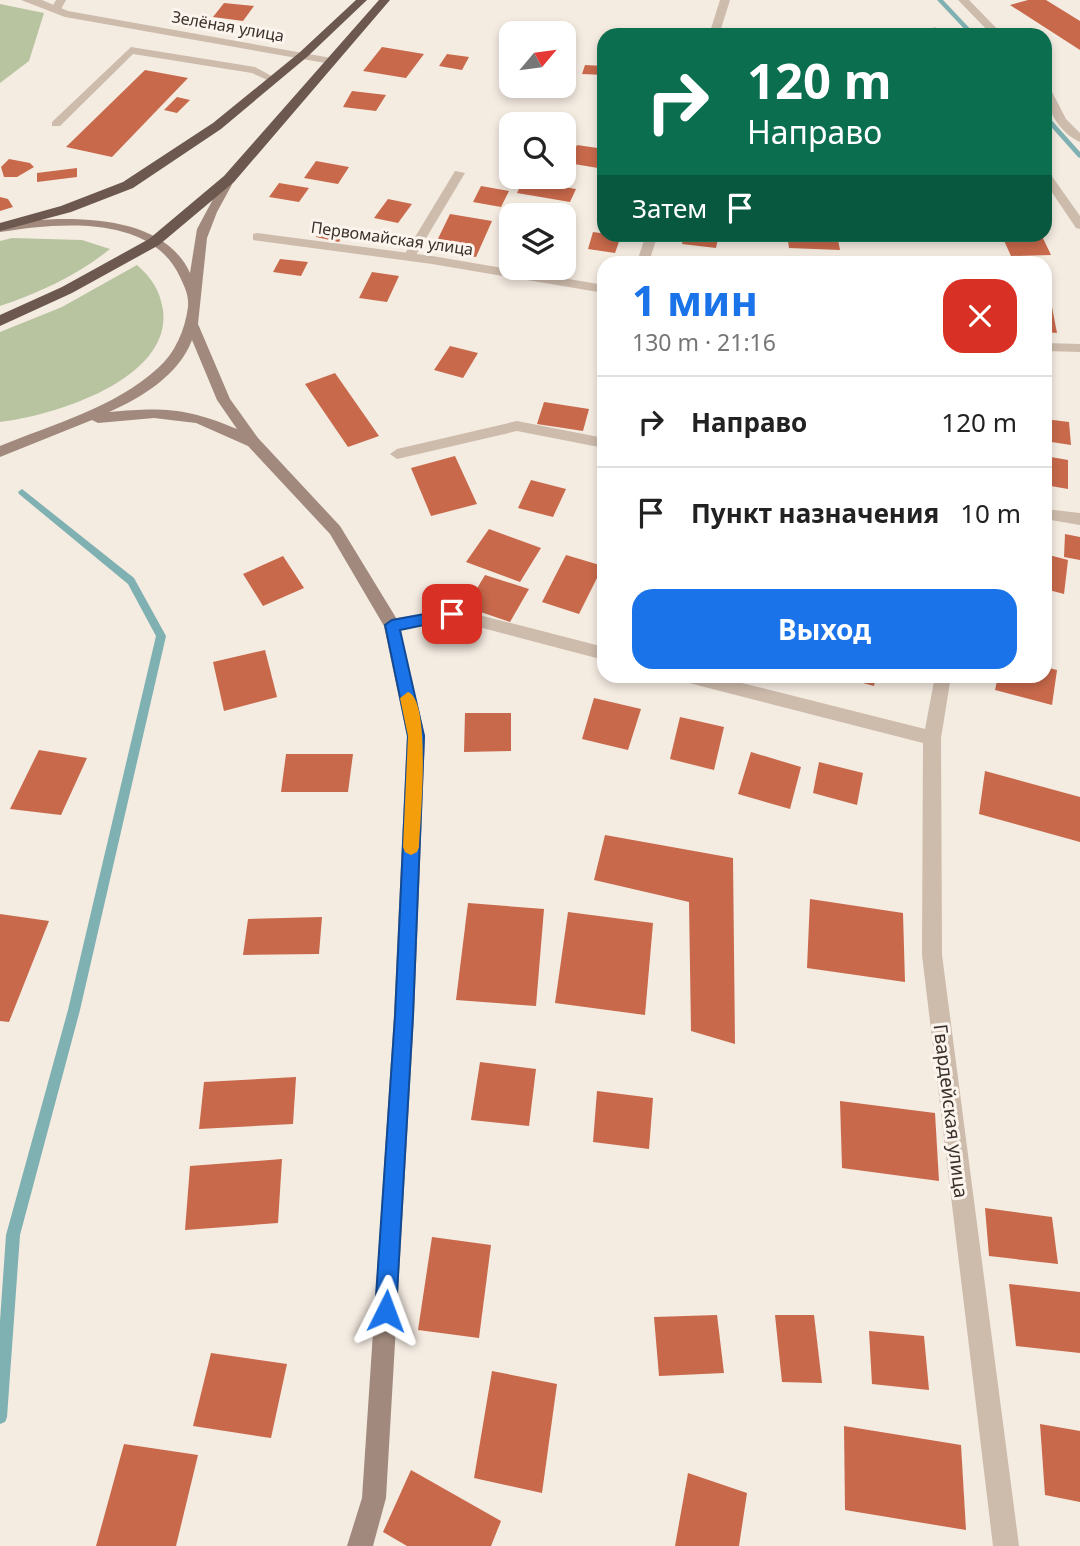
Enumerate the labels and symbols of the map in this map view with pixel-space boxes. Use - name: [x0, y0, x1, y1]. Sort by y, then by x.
- street label: Зелёная улица: [170, 5, 286, 47]
- north arrow: [499, 21, 576, 98]
- street label: Первомайская улица: [309, 216, 475, 260]
- pin: [422, 584, 482, 644]
- street label: Гвардейская улица: [927, 1023, 975, 1199]
- position arrow: [349, 1274, 423, 1348]

